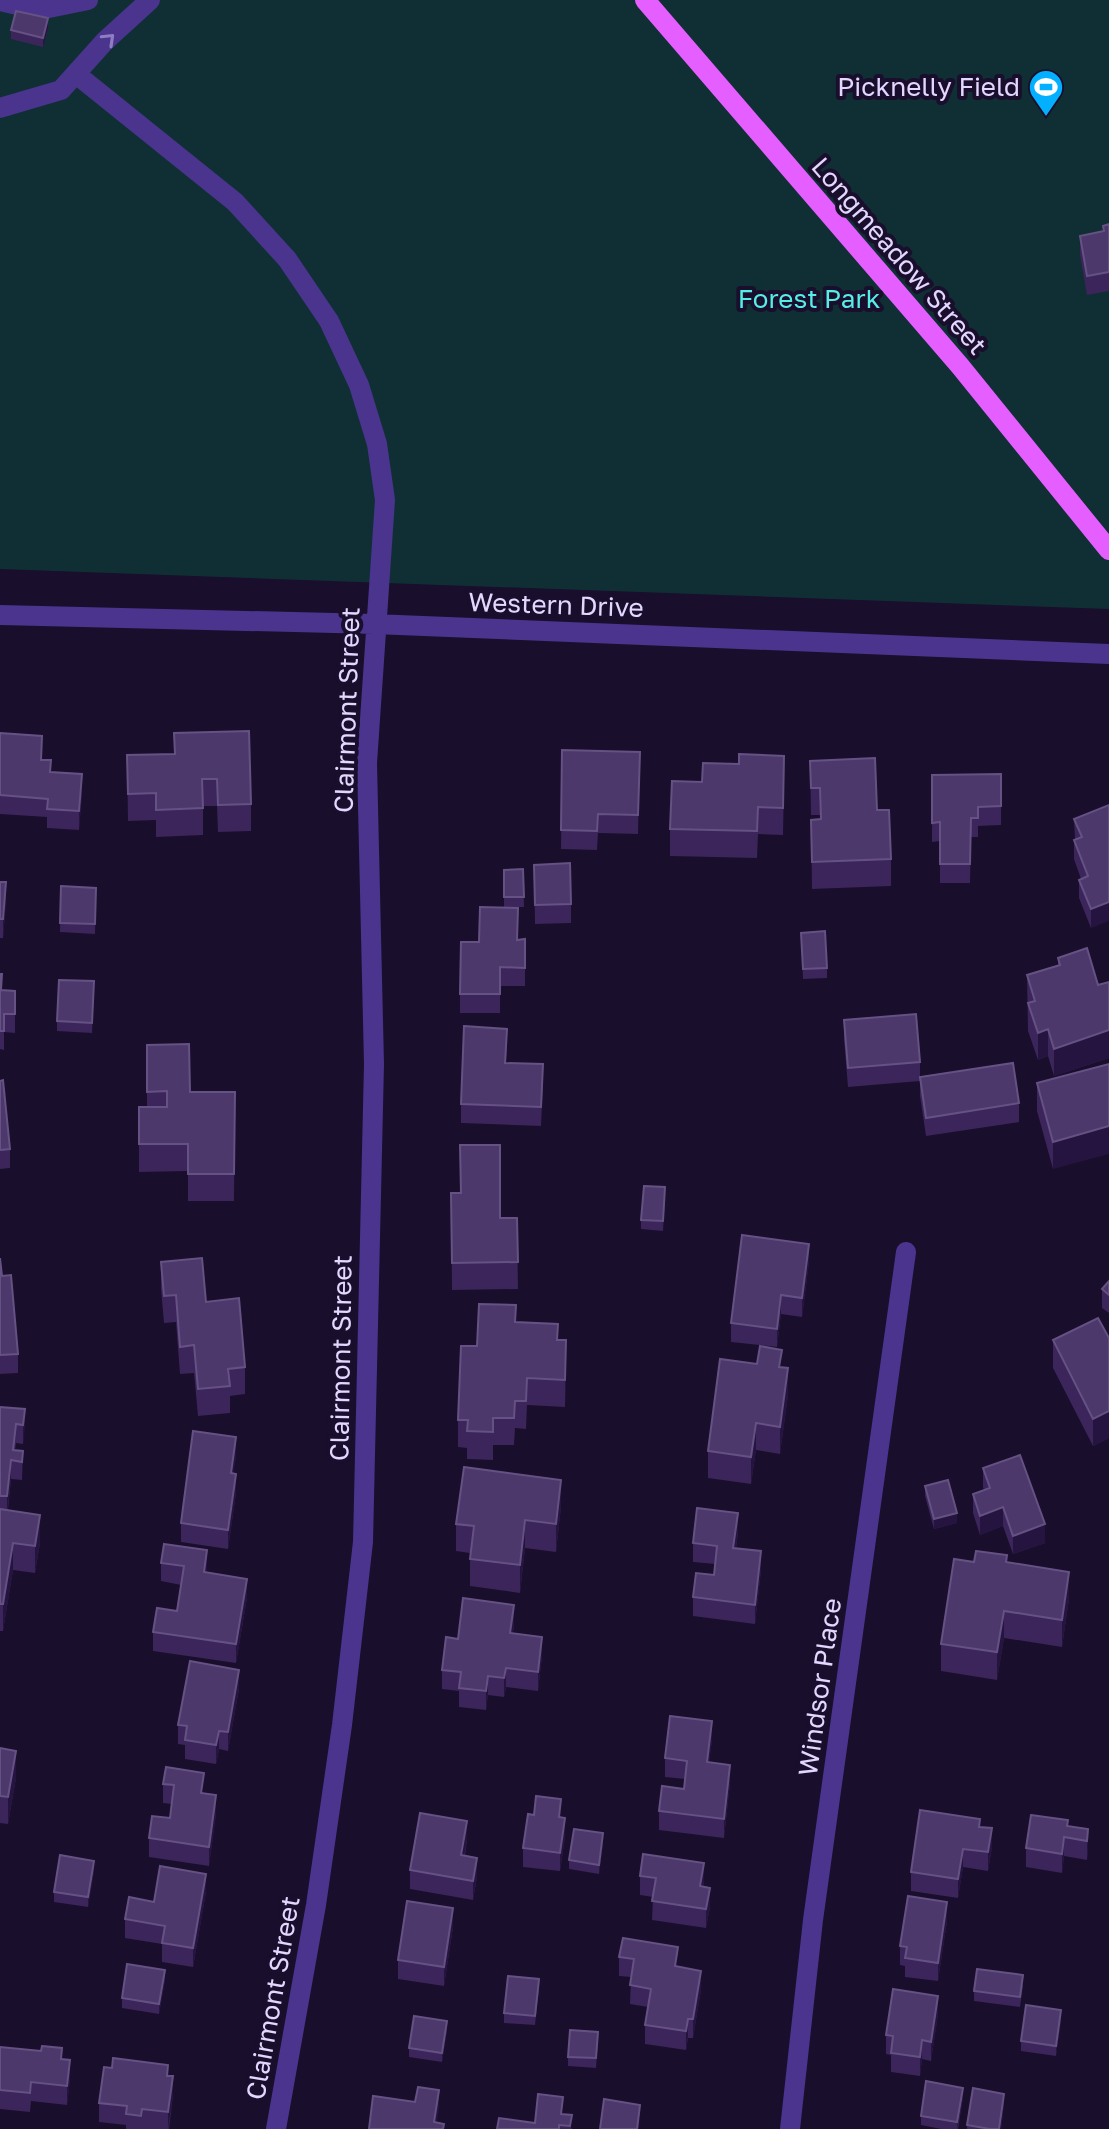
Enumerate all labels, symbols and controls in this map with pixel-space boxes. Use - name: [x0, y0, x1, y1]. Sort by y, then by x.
- one-way arrow: [100, 33, 114, 48]
- sports icon: Picknelly Field: [1027, 68, 1065, 118]
- place label: Picknelly Field: [837, 71, 1020, 102]
- street label: Longmeadow Street: [805, 151, 993, 360]
- park label: Forest Park: [738, 283, 881, 314]
- street label: Western Drive: [468, 586, 644, 623]
- street label: Clairmont Street: [327, 607, 366, 813]
- street label: Clairmont Street: [323, 1255, 358, 1461]
- street label: Windsor Place: [792, 1596, 847, 1778]
- street label: Clairmont Street: [239, 1894, 306, 2102]

